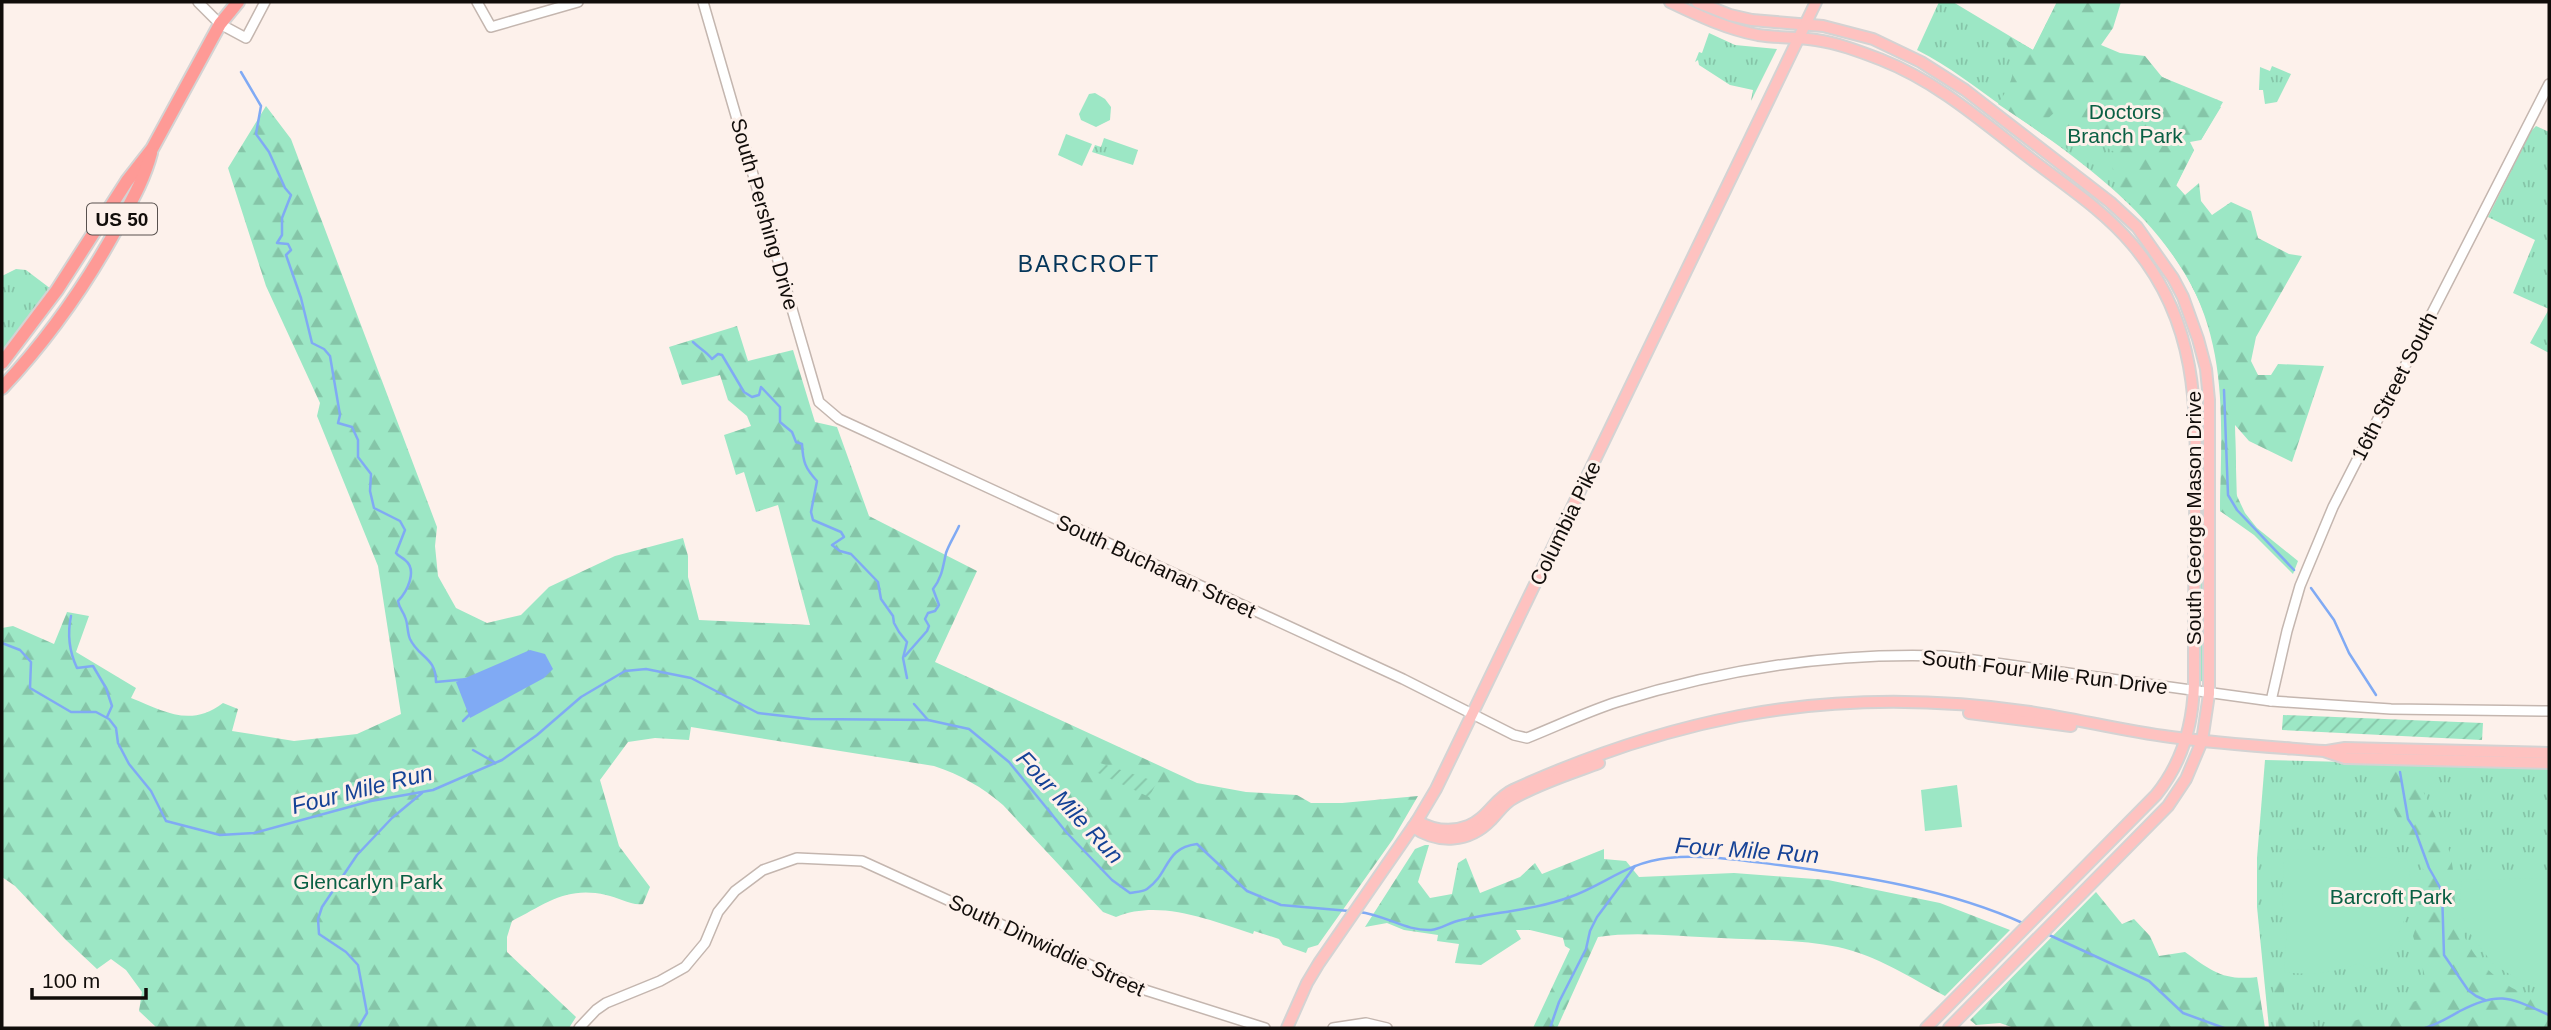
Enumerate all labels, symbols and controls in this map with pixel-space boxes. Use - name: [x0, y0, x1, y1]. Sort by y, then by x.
- park label: Doctors Branch Park: [2067, 100, 2183, 147]
- street label: South Pershing Drive: [727, 115, 803, 313]
- road number: US 50: [87, 204, 157, 234]
- district label: BARCROFT: [1018, 251, 1160, 277]
- street label: 16th Street South: [2347, 308, 2441, 464]
- street label: South George Mason Drive: [2182, 391, 2205, 645]
- street label: Columbia Pike: [1525, 457, 1605, 589]
- street label: South Buchanan Street: [1053, 510, 1259, 622]
- street label: South Four Mile Run Drive: [1921, 646, 2169, 698]
- water label: Four Mile Run: [1011, 745, 1129, 869]
- water label: Four Mile Run: [289, 759, 435, 819]
- water label: Four Mile Run: [1674, 832, 1820, 868]
- park label: Glencarlyn Park: [293, 870, 443, 893]
- park label: Barcroft Park: [2330, 885, 2453, 908]
- street label: South Dinwiddie Street: [945, 889, 1149, 1001]
- scale bar: [32, 956, 145, 1000]
- text: 100 m: [42, 969, 100, 992]

